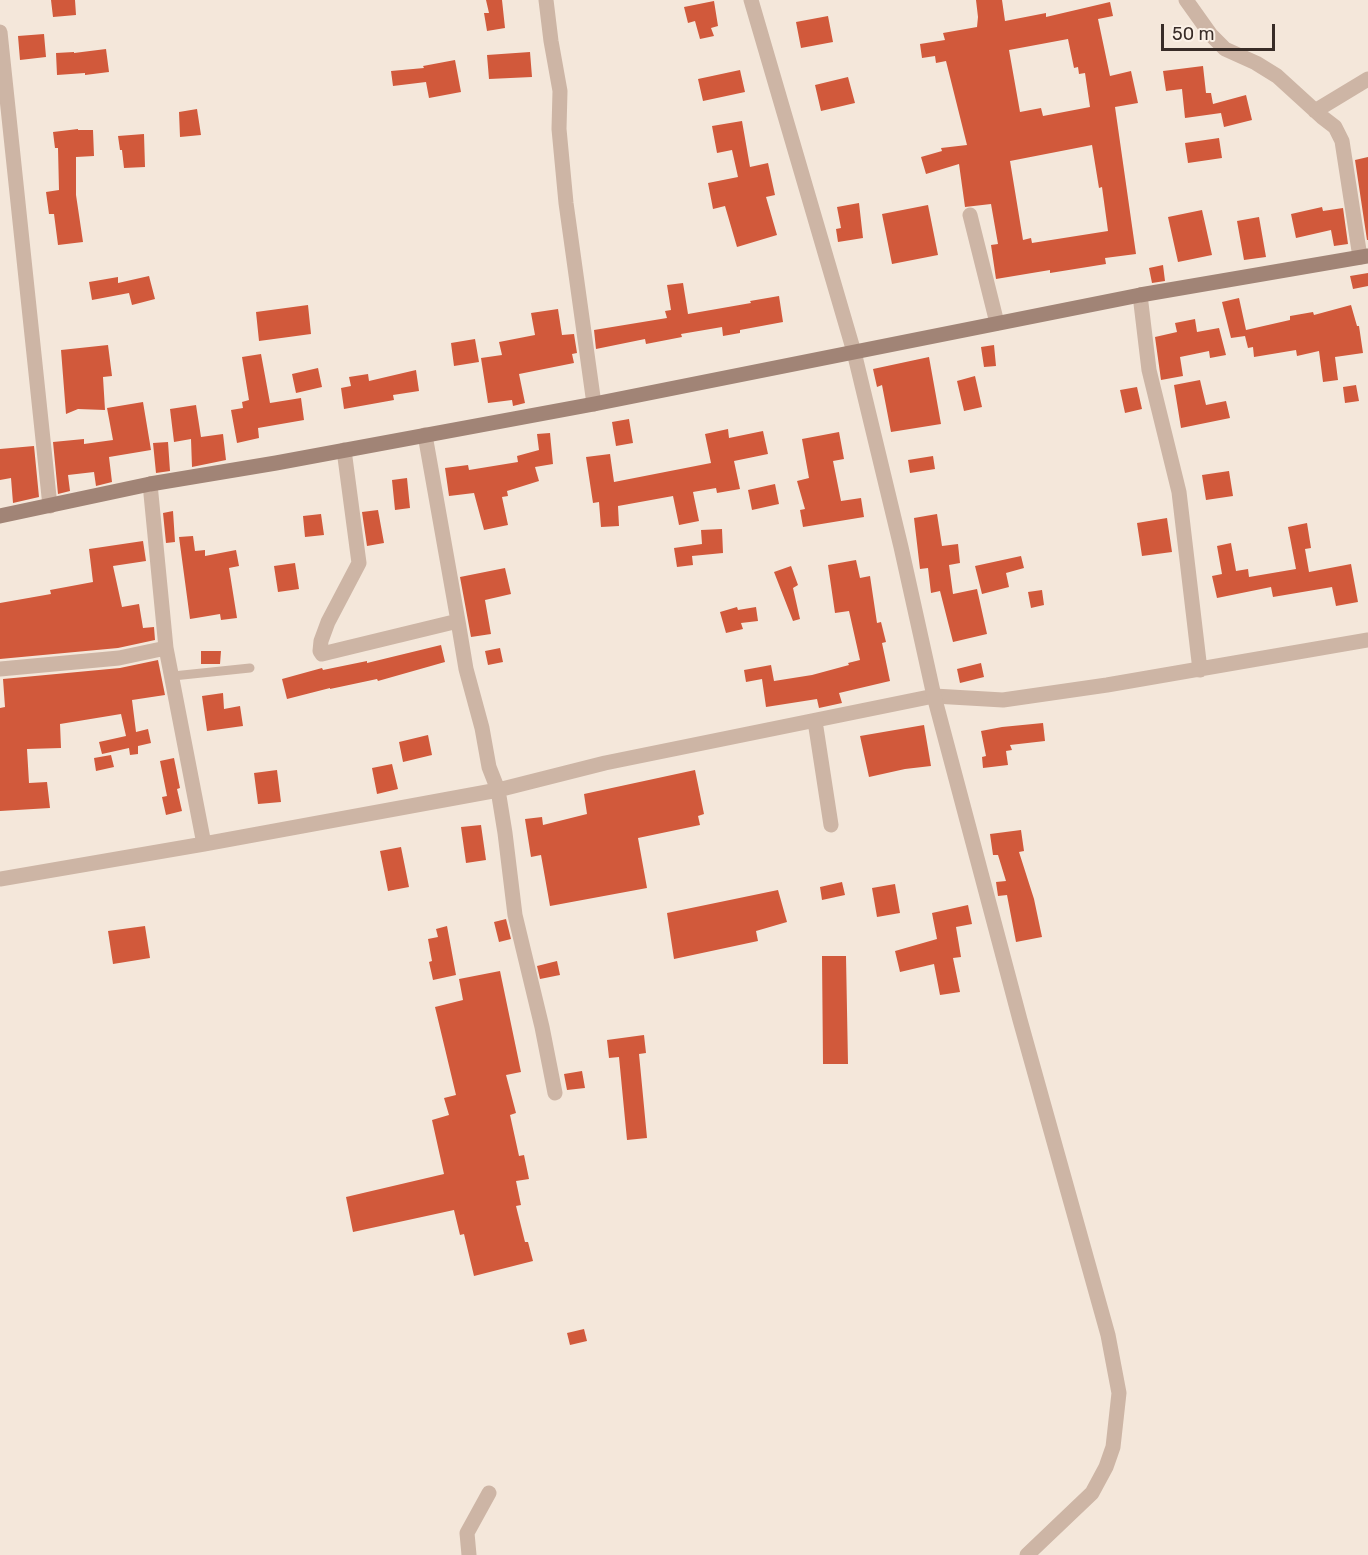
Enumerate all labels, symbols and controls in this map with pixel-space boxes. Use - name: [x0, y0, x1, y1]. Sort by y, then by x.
- scale bar: [1164, 12, 1278, 50]
- text: 50 m: [1172, 23, 1215, 45]

